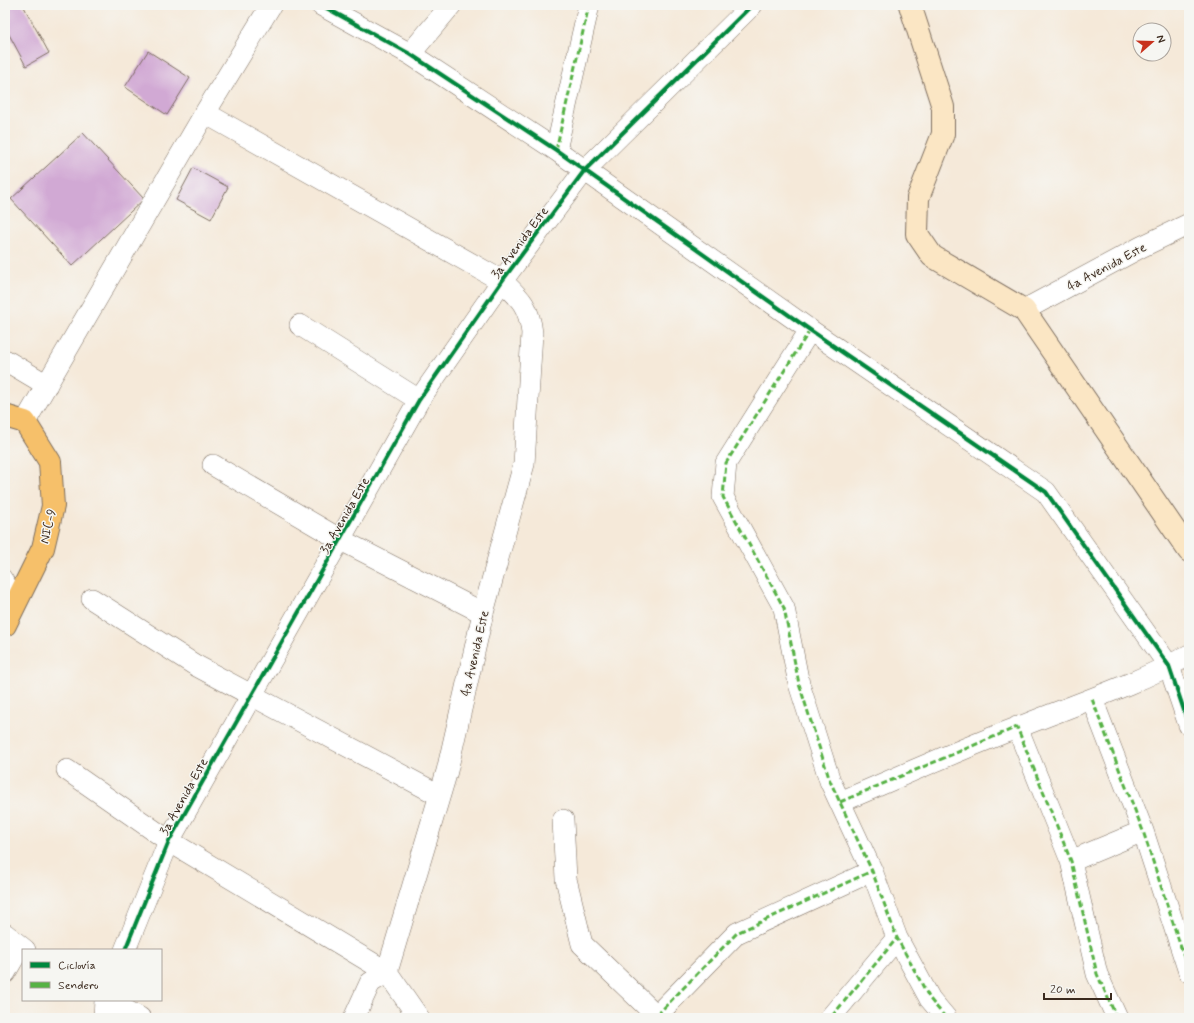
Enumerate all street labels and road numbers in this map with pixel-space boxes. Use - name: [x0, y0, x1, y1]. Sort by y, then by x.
- street label: 3a Avenida Este: [488, 203, 553, 282]
- street label: 4a Avenida Este: [1064, 239, 1149, 295]
- street label: 3a Avenida Este: [316, 474, 374, 557]
- street label: NIC-9: [36, 507, 61, 545]
- street label: 4a Avenida Este: [457, 609, 494, 698]
- street label: 3a Avenida Este: [156, 755, 213, 838]

